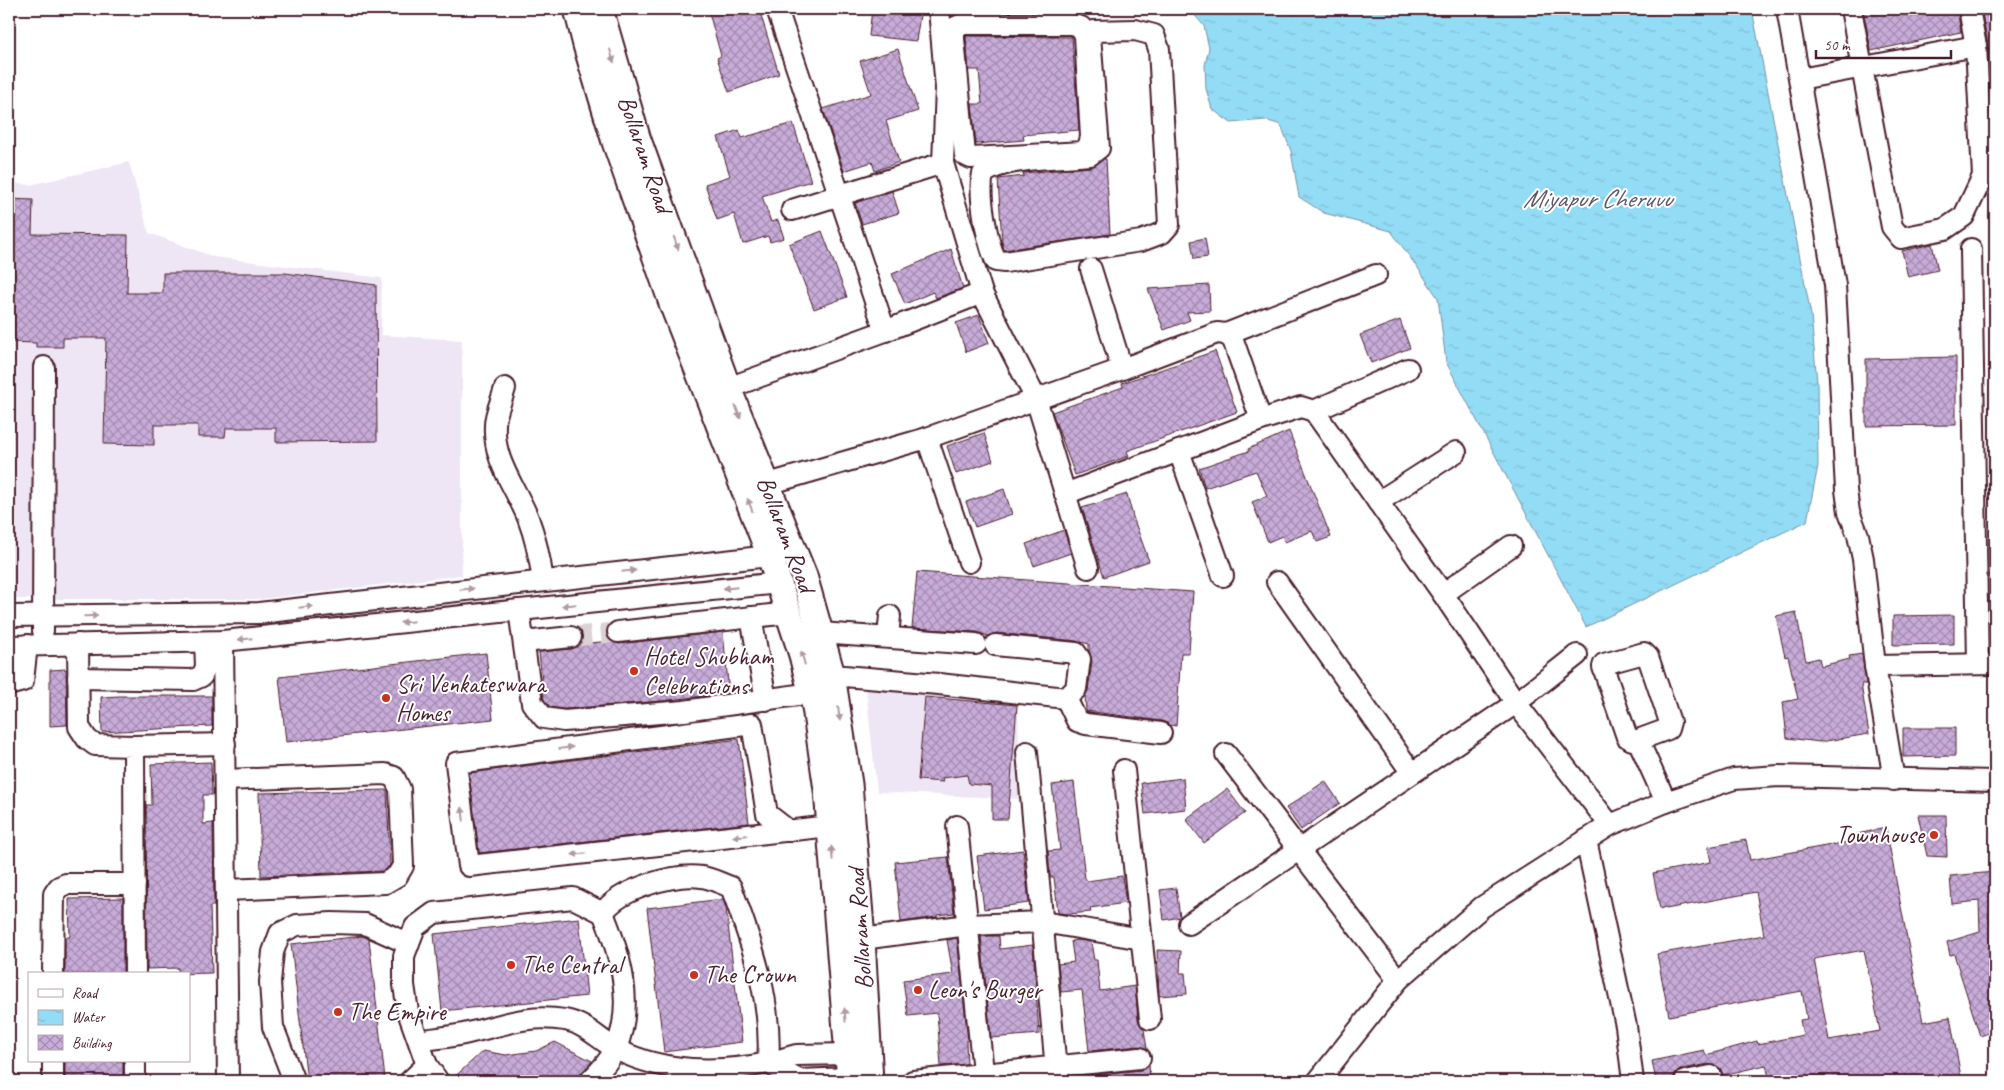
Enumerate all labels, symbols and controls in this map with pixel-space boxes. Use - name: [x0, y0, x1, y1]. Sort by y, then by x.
- scale bar: [1816, 28, 1952, 60]
- text: 50 m: [1824, 36, 1851, 55]
- one-way arrow: [609, 48, 617, 63]
- street label: Bollaram Road: [610, 91, 681, 221]
- water label: Miyapur Cheruvu: [1523, 182, 1674, 215]
- one-way arrow: [672, 236, 680, 251]
- one-way arrow: [734, 405, 742, 420]
- street label: Bollaram Road: [749, 472, 824, 600]
- one-way arrow: [745, 498, 753, 512]
- one-way arrow: [621, 567, 637, 575]
- one-way arrow: [722, 584, 738, 592]
- one-way arrow: [460, 585, 476, 593]
- one-way arrow: [560, 601, 576, 609]
- one-way arrow: [298, 603, 314, 611]
- one-way arrow: [83, 612, 99, 620]
- one-way arrow: [399, 618, 415, 626]
- one-way arrow: [237, 635, 253, 643]
- place label: Hotel Shubham Celebrations: [644, 641, 774, 702]
- one-way arrow: [798, 651, 806, 666]
- marker: Hotel Shubham Celebrations: [628, 665, 640, 677]
- place label: Sri Venkateswara Homes: [396, 668, 548, 729]
- marker: Sri Venkateswara Homes: [380, 692, 392, 704]
- one-way arrow: [835, 707, 843, 723]
- one-way arrow: [558, 744, 574, 752]
- one-way arrow: [458, 806, 466, 822]
- place label: Townhouse: [1836, 819, 1926, 851]
- marker: Townhouse: [1928, 829, 1940, 841]
- one-way arrow: [732, 832, 748, 840]
- one-way arrow: [828, 845, 836, 861]
- one-way arrow: [570, 850, 586, 858]
- street label: Bollaram Road: [840, 863, 880, 991]
- place label: The Central: [521, 949, 627, 981]
- marker: The Central: [505, 959, 517, 971]
- place label: The Crown: [704, 959, 797, 991]
- marker: The Crown: [688, 969, 700, 981]
- legend: [28, 972, 190, 1062]
- place label: Leon's Burger: [928, 974, 1045, 1006]
- text: Road: [72, 984, 99, 1003]
- marker: Leon's Burger: [912, 984, 924, 996]
- place label: The Empire: [348, 996, 447, 1028]
- marker: The Empire: [332, 1006, 344, 1018]
- one-way arrow: [840, 1007, 848, 1023]
- text: Water: [72, 1008, 106, 1027]
- text: Building: [72, 1034, 112, 1053]

